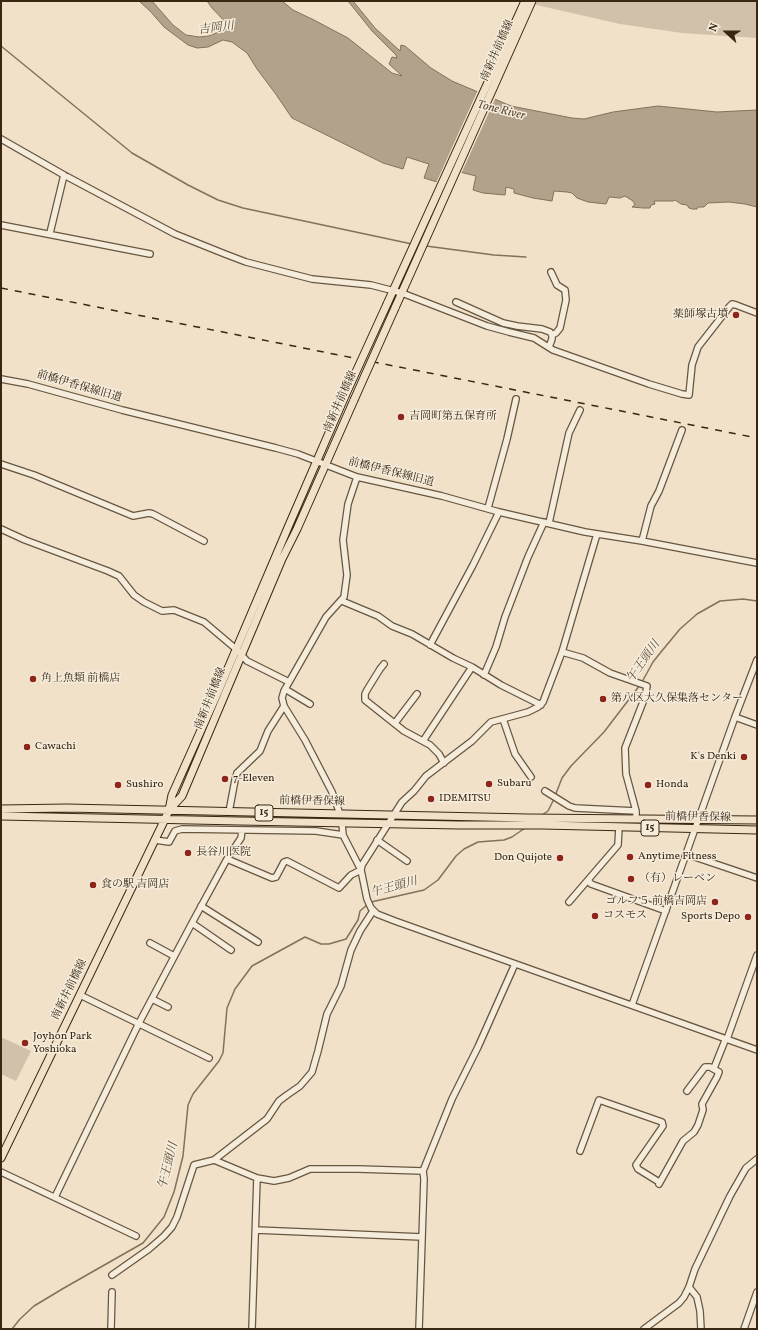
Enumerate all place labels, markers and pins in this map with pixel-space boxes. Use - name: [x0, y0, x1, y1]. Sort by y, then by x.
- place label: 薬師塚古墳: [673, 308, 728, 322]
- marker: 薬師塚古墳: [731, 310, 741, 320]
- place label: 吉岡町第五保育所: [409, 410, 497, 424]
- marker: 吉岡町第五保育所: [396, 412, 406, 422]
- place label: 角上魚類 前橋店: [41, 672, 120, 686]
- marker: 角上魚類 前橋店: [28, 674, 38, 684]
- place label: 第八区大久保集落センター: [611, 692, 743, 706]
- marker: 第八区大久保集落センター: [598, 694, 608, 704]
- place label: Cawachi: [35, 740, 76, 754]
- marker: Cawachi: [22, 742, 32, 752]
- place label: K's Denki: [690, 750, 736, 764]
- marker: K's Denki: [739, 752, 749, 762]
- place label: 7-Eleven: [233, 772, 275, 786]
- marker: 7-Eleven: [220, 774, 230, 784]
- place label: Subaru: [497, 777, 532, 791]
- place label: Sushiro: [126, 778, 163, 792]
- place label: Honda: [656, 778, 688, 792]
- marker: Subaru: [484, 779, 494, 789]
- marker: Sushiro: [113, 780, 123, 790]
- marker: Honda: [643, 780, 653, 790]
- place label: IDEMITSU: [439, 792, 491, 806]
- marker: IDEMITSU: [426, 794, 436, 804]
- place label: 長谷川医院: [196, 846, 251, 860]
- marker: 長谷川医院: [183, 848, 193, 858]
- place label: Anytime Fitness: [638, 850, 716, 864]
- place label: Don Quijote: [494, 851, 552, 865]
- marker: Anytime Fitness: [625, 852, 635, 862]
- marker: Don Quijote: [555, 853, 565, 863]
- place label: （有）レーベン: [639, 872, 716, 886]
- marker: （有）レーベン: [626, 874, 636, 884]
- place label: 食の駅 吉岡店: [101, 878, 169, 892]
- marker: 食の駅 吉岡店: [88, 880, 98, 890]
- place label: ゴルフ５ 前橋吉岡店: [606, 895, 707, 909]
- marker: ゴルフ５ 前橋吉岡店: [710, 897, 720, 907]
- place label: コスモス: [603, 909, 647, 923]
- place label: Sports Depo: [681, 910, 740, 924]
- marker: コスモス: [590, 911, 600, 921]
- marker: Sports Depo: [743, 912, 753, 922]
- place label: Joyhon Park Yoshioka: [33, 1030, 92, 1056]
- marker: Joyhon Park Yoshioka: [20, 1038, 30, 1048]

